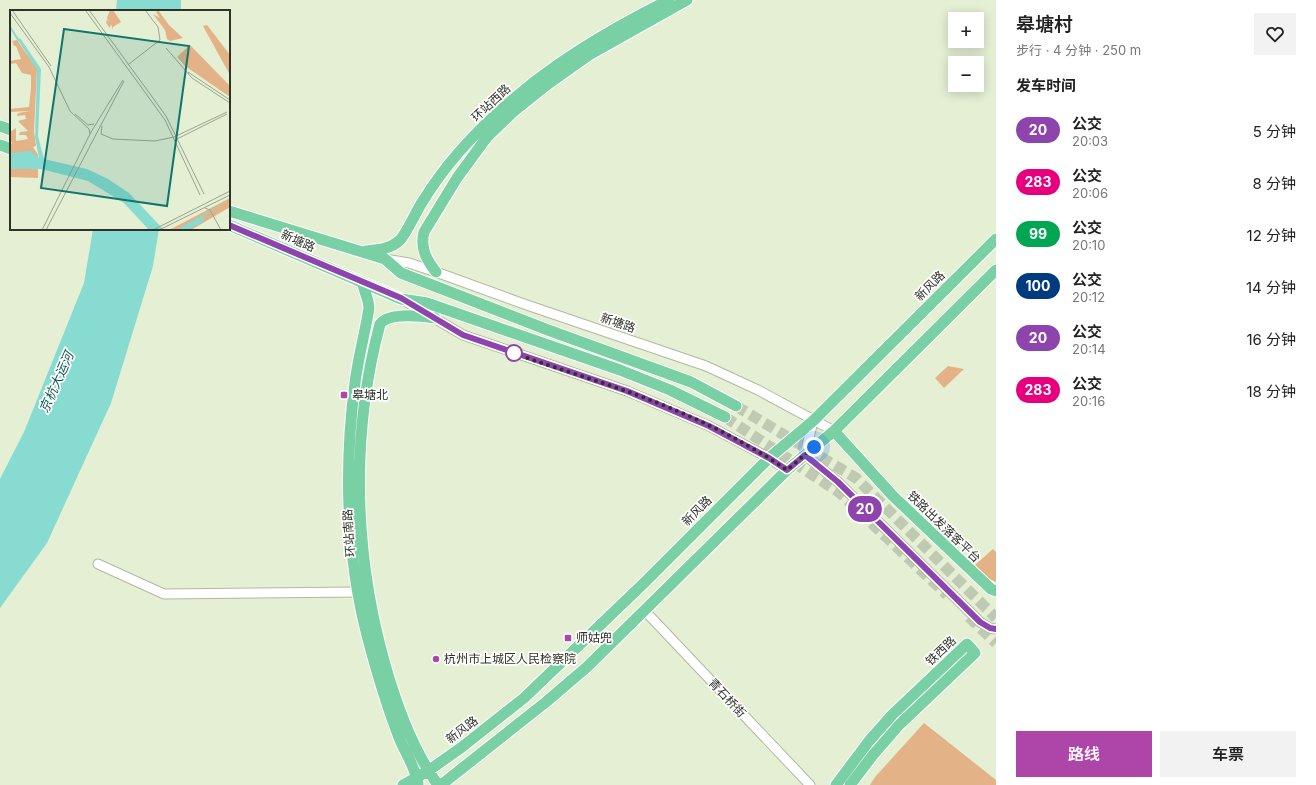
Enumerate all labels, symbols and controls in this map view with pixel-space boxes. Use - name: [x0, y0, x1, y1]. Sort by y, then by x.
- inset map: [10, 10, 230, 230]
- map controls: [948, 12, 984, 92]
- button: +: [948, 12, 984, 48]
- text: 皋塘村: [1016, 13, 1073, 36]
- button: heart: [1254, 13, 1296, 55]
- text: 步行 · 4 分钟 · 250 m: [1016, 42, 1141, 58]
- button: −: [948, 56, 984, 92]
- text: 发车时间: [1016, 76, 1076, 95]
- street label: 环站西路: [468, 81, 513, 124]
- text: 公交: [1072, 114, 1102, 133]
- text: 20: [1029, 121, 1047, 138]
- text: 5 分钟: [1253, 122, 1296, 141]
- text: 20:03: [1072, 133, 1108, 149]
- text: 公交: [1072, 166, 1102, 185]
- text: 283: [1025, 173, 1051, 190]
- text: 8 分钟: [1253, 174, 1296, 193]
- text: 20:06: [1072, 185, 1108, 201]
- text: 公交: [1072, 218, 1102, 237]
- text: 99: [1029, 225, 1047, 242]
- street label: 新塘路: [279, 226, 318, 255]
- text: 12 分钟: [1247, 226, 1296, 245]
- text: 20:10: [1072, 237, 1105, 253]
- street label: 新风路: [912, 268, 948, 304]
- text: 公交: [1072, 270, 1102, 289]
- text: 100: [1026, 277, 1050, 294]
- text: 14 分钟: [1246, 278, 1296, 297]
- text: 20:12: [1072, 289, 1105, 305]
- street label: 新塘路: [599, 310, 638, 335]
- text: 公交: [1072, 322, 1102, 341]
- text: 20: [1029, 329, 1047, 346]
- text: 16 分钟: [1246, 330, 1296, 349]
- text: 20:14: [1072, 341, 1106, 357]
- unlabelled marker: [505, 344, 523, 362]
- water label: 京杭大运河: [35, 346, 78, 415]
- text: 公交: [1072, 374, 1102, 393]
- text: 283: [1025, 381, 1051, 398]
- text: 18 分钟: [1246, 382, 1296, 401]
- place label: 皋塘北: [352, 387, 388, 402]
- marker: 皋塘北: [339, 390, 349, 400]
- text: 20:16: [1072, 393, 1105, 409]
- your location: [804, 437, 824, 457]
- street label: 铁路出发落客平台: [905, 488, 984, 565]
- street label: 新风路: [679, 493, 715, 529]
- line badge: 20: [847, 496, 883, 522]
- text: 20: [856, 500, 874, 517]
- street label: 环站南路: [339, 509, 358, 558]
- place label: 师姑兜: [576, 630, 612, 645]
- marker: 师姑兜: [563, 633, 573, 643]
- street label: 铁西路: [922, 633, 959, 668]
- place label: 杭州市上城区人民检察院: [444, 651, 576, 666]
- marker: 杭州市上城区人民检察院: [431, 654, 441, 664]
- street label: 青石桥街: [706, 675, 749, 720]
- street label: 新风路: [443, 713, 481, 746]
- button: 路线: [1016, 731, 1152, 777]
- button: 车票: [1160, 731, 1296, 777]

